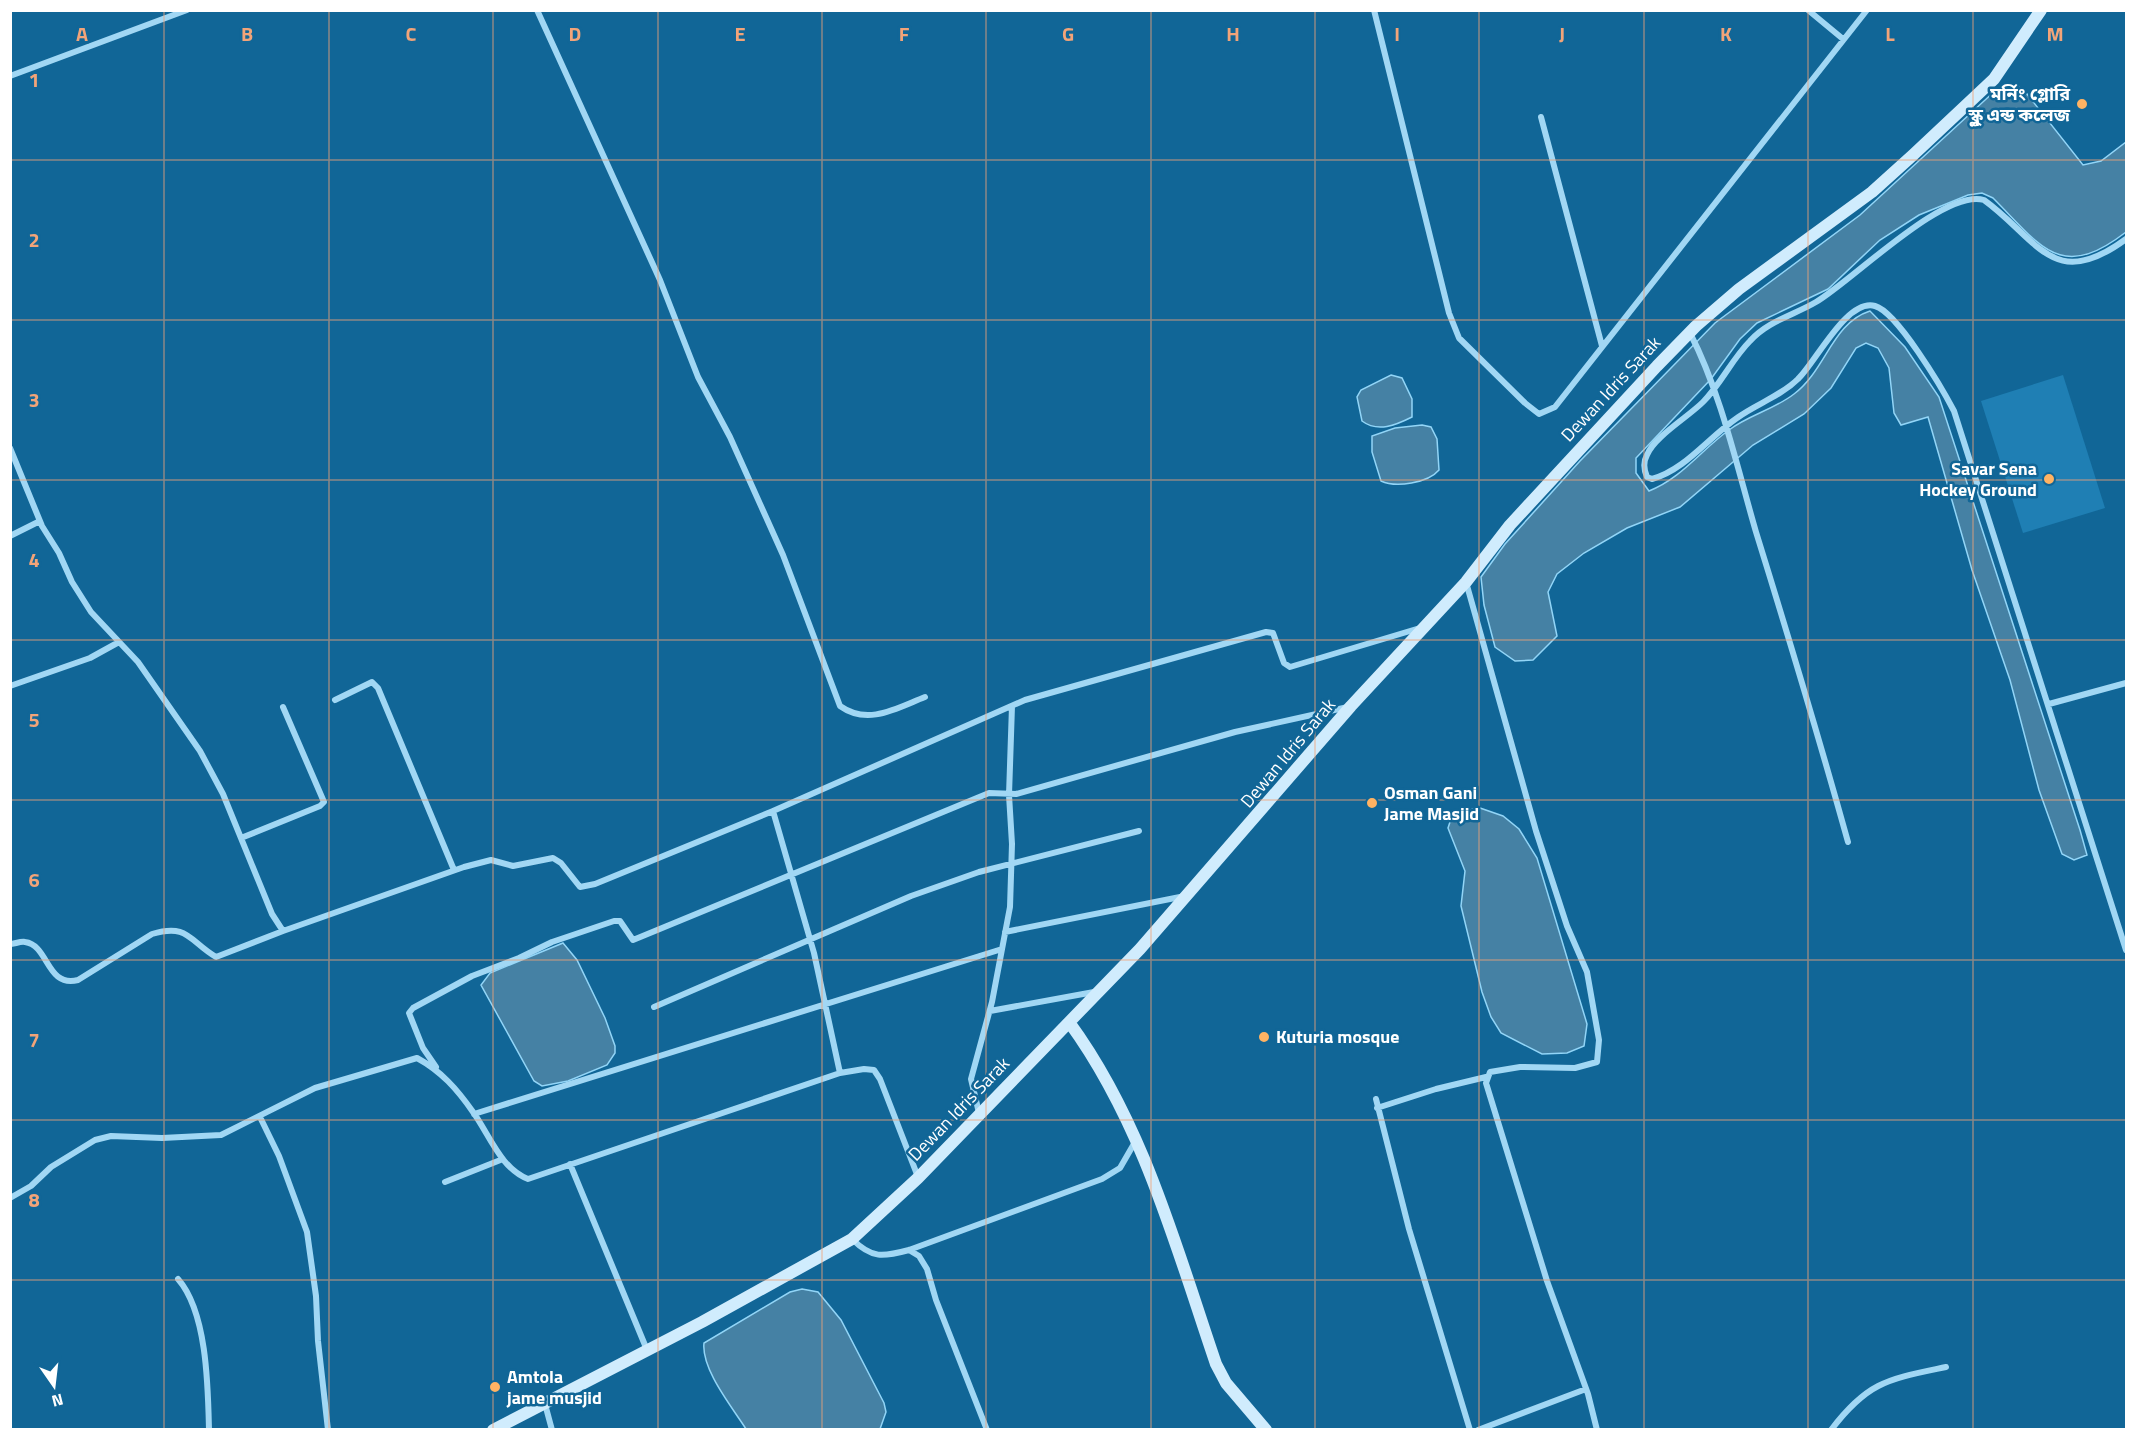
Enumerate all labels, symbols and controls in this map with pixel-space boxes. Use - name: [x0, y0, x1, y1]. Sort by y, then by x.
- text: A: [76, 18, 88, 49]
- text: B: [241, 18, 253, 49]
- text: C: [406, 18, 417, 49]
- text: D: [569, 18, 581, 49]
- text: E: [734, 18, 746, 49]
- text: F: [899, 18, 910, 49]
- text: G: [1062, 18, 1074, 49]
- text: H: [1226, 18, 1240, 49]
- text: I: [1394, 18, 1400, 49]
- text: J: [1559, 18, 1565, 49]
- text: K: [1720, 18, 1732, 49]
- text: L: [1885, 18, 1895, 49]
- text: M: [2046, 18, 2064, 49]
- text: 1: [28, 64, 40, 95]
- place label: মর্নিং গ্লোরি স্কুল এন্ড কলেজ: [1967, 80, 2071, 128]
- marker: মর্নিং গ্লোরি স্কুল এন্ড কলেজ: [2075, 97, 2089, 111]
- text: 2: [28, 224, 40, 255]
- street label: Dewan Idris Sarak: [1554, 329, 1667, 448]
- text: 3: [28, 384, 40, 415]
- place label: Savar Sena Hockey Ground: [1919, 455, 2037, 503]
- marker: Savar Sena Hockey Ground: [2042, 472, 2056, 486]
- text: 4: [28, 544, 40, 575]
- street label: Dewan Idris Sarak: [1234, 692, 1342, 813]
- text: 5: [28, 704, 40, 735]
- place label: Osman Gani Jame Masjid: [1384, 779, 1479, 827]
- marker: Osman Gani Jame Masjid: [1365, 796, 1379, 810]
- text: 6: [28, 864, 40, 895]
- place label: Kuturia mosque: [1276, 1023, 1399, 1050]
- text: 7: [28, 1024, 40, 1055]
- marker: Kuturia mosque: [1257, 1030, 1271, 1044]
- street label: Dewan Idris Sarak: [902, 1050, 1016, 1167]
- text: 8: [28, 1184, 40, 1215]
- north arrow: [24, 1356, 84, 1416]
- place label: Amtola jame musjid: [506, 1363, 602, 1411]
- marker: Amtola jame musjid: [488, 1380, 502, 1394]
- text: N: [49, 1388, 66, 1414]

